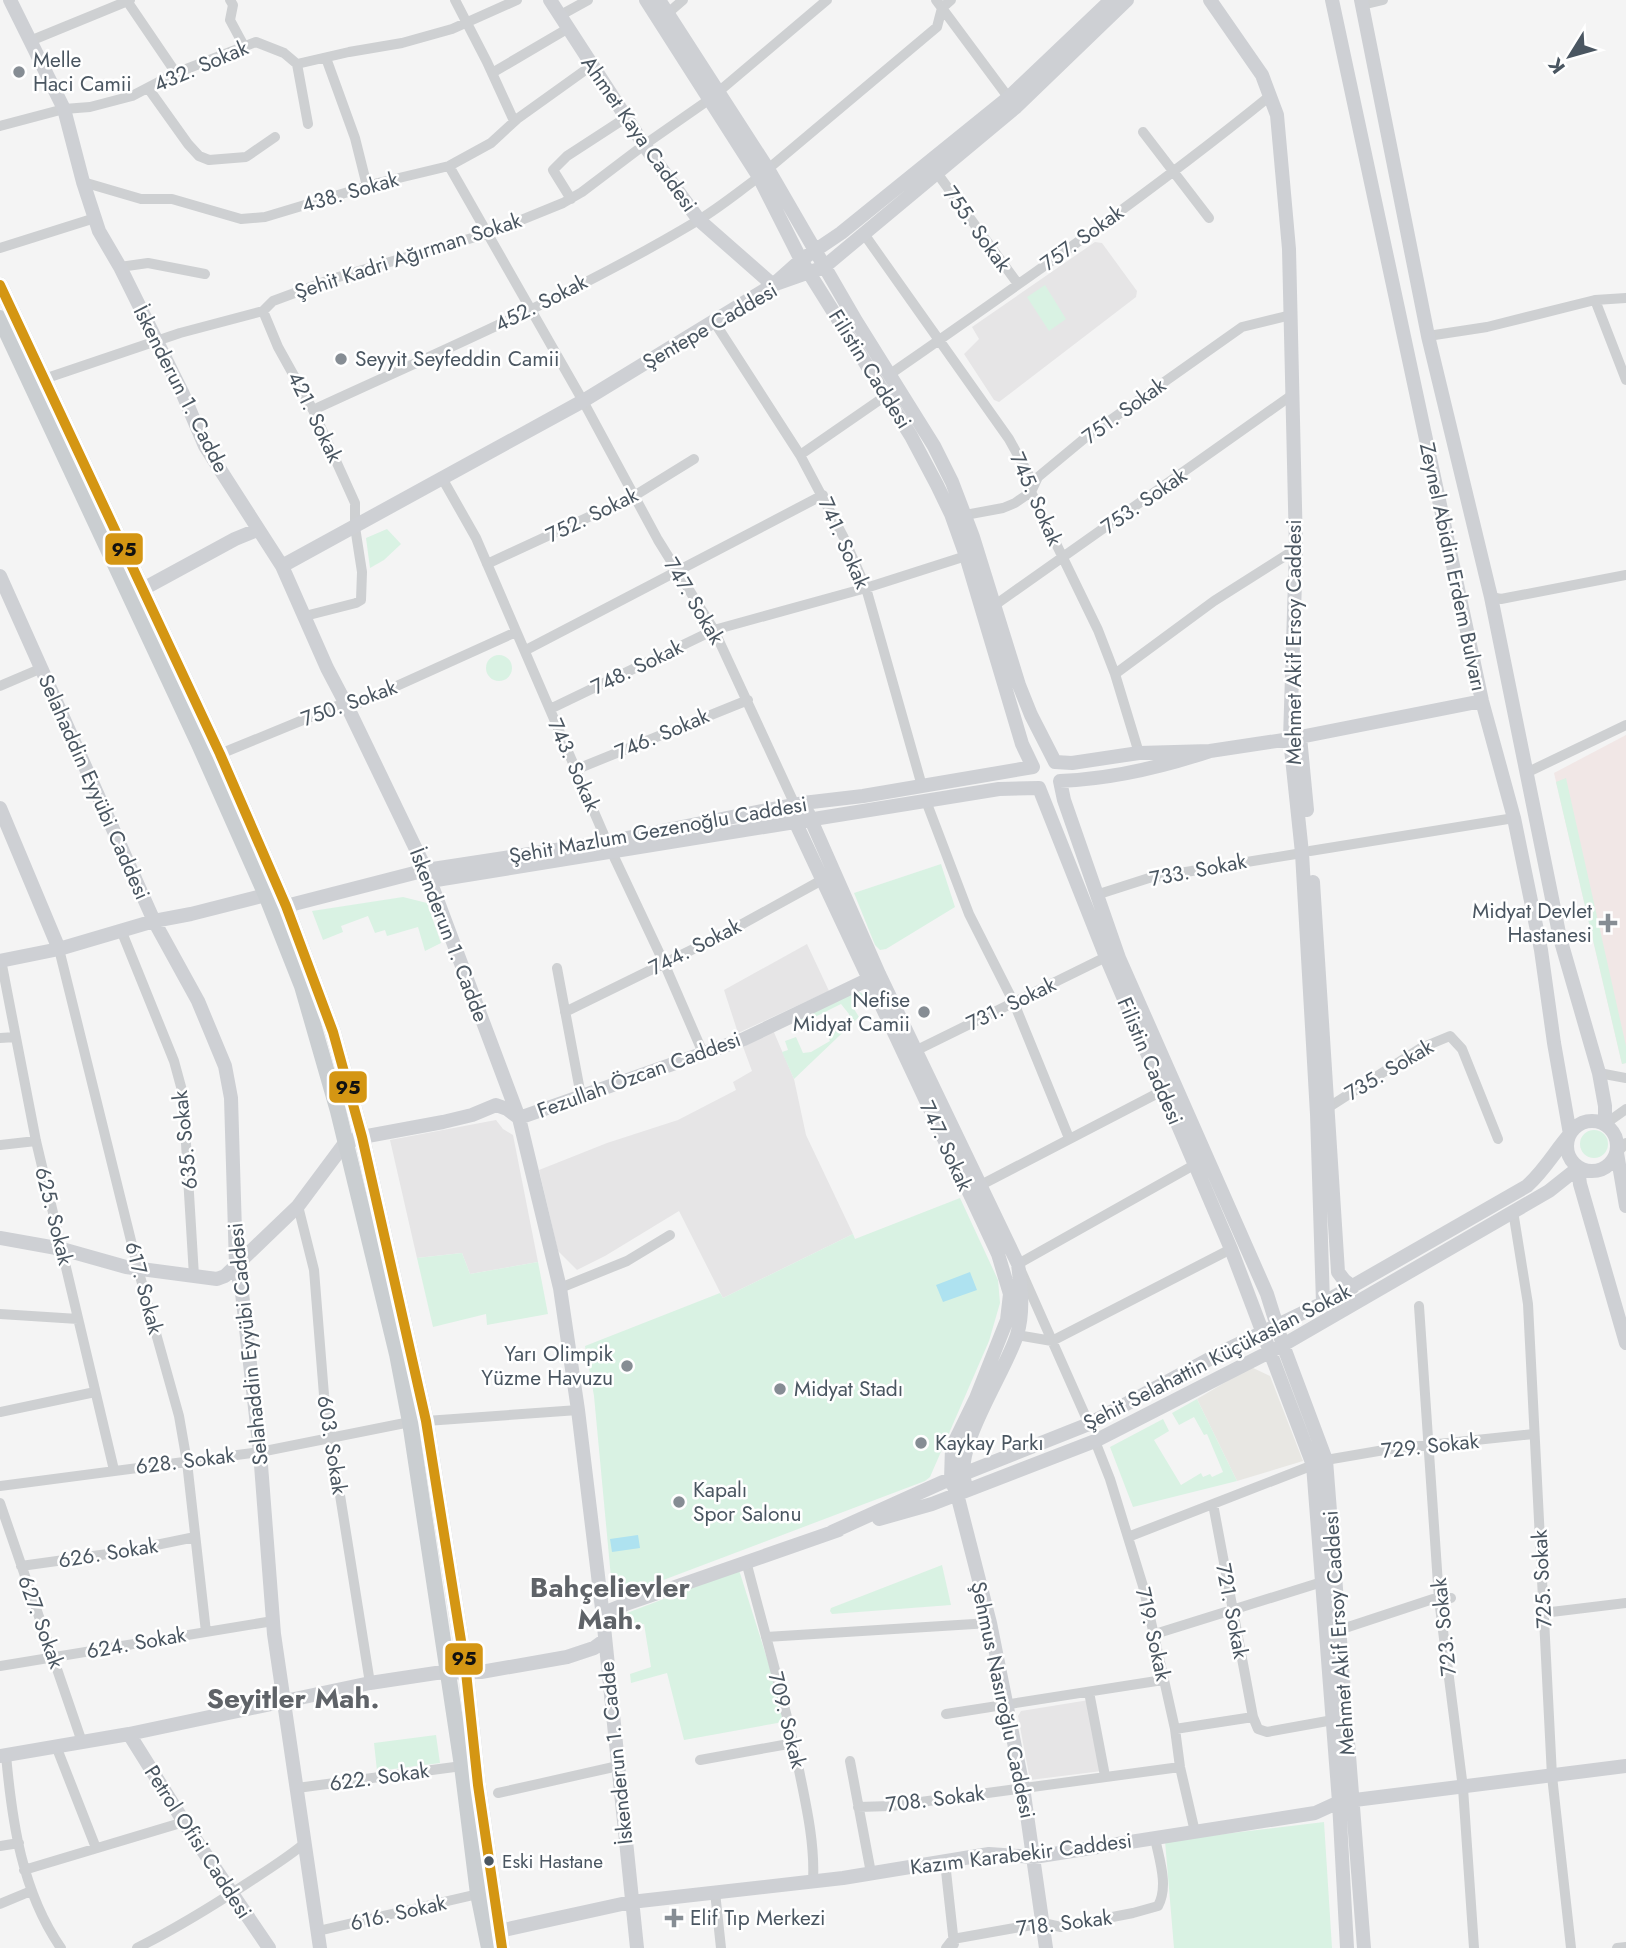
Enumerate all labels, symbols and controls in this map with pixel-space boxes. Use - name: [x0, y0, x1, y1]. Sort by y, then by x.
- north arrow: [1535, 21, 1605, 91]
- street label: 432. Sokak: [149, 32, 253, 99]
- place label: Melle Haci Camii: [33, 45, 132, 99]
- street label: Ahmet Kaya Caddesi: [574, 50, 704, 218]
- text: K: [1542, 52, 1572, 79]
- marker: Melle Haci Camii: [11, 64, 27, 80]
- street label: 438. Sokak: [298, 164, 402, 220]
- street label: 755. Sokak: [936, 180, 1019, 278]
- street label: 757. Sokak: [1034, 197, 1130, 278]
- street label: Şehit Kadri Ağırman Sokak: [291, 205, 526, 307]
- street label: 452. Sokak: [490, 267, 593, 339]
- street label: Şentepe Caddesi: [637, 275, 783, 377]
- street label: İskenderun 1. Cadde: [126, 300, 236, 478]
- street label: Filistin Caddesi: [821, 304, 919, 434]
- place label: Seyyit Seyfeddin Camii: [355, 344, 560, 374]
- marker: Seyyit Seyfeddin Camii: [333, 351, 349, 367]
- street label: 421. Sokak: [280, 366, 350, 468]
- street label: 751. Sokak: [1076, 370, 1172, 451]
- street label: Zeynel Abidin Erdem Bulvarı: [1412, 440, 1494, 694]
- street label: 745. Sokak: [1002, 448, 1070, 551]
- street label: 753. Sokak: [1095, 460, 1193, 541]
- street label: 752. Sokak: [541, 479, 644, 550]
- street label: 741. Sokak: [811, 493, 878, 594]
- street label: Mehmet Akif Ersoy Caddesi: [1279, 519, 1309, 765]
- line badge: 95: [104, 532, 144, 566]
- text: 95: [112, 536, 136, 563]
- street label: 747. Sokak: [656, 552, 732, 651]
- street label: 748. Sokak: [586, 632, 689, 702]
- street label: Selahaddin Eyyübi Caddesi: [31, 670, 157, 904]
- street label: 750. Sokak: [297, 672, 402, 734]
- street label: 746. Sokak: [610, 700, 714, 767]
- street label: 743. Sokak: [540, 714, 608, 817]
- street label: Şehit Mazlum Gezenoğlu Caddesi: [507, 789, 809, 871]
- street label: İskenderun 1. Cadde: [402, 844, 496, 1026]
- street label: 733. Sokak: [1147, 846, 1250, 894]
- place label: Midyat Devlet Hastanesi: [1472, 896, 1592, 950]
- street label: 744. Sokak: [644, 911, 747, 983]
- marker: Midyat Devlet Hastanesi: [1598, 913, 1618, 933]
- street label: 731. Sokak: [961, 969, 1061, 1039]
- place label: Nefise Midyat Camii: [793, 985, 910, 1039]
- street label: Filistin Caddesi: [1110, 993, 1190, 1129]
- marker: Nefise Midyat Camii: [916, 1004, 932, 1020]
- street label: Fezullah Özcan Caddesi: [533, 1024, 745, 1126]
- street label: 735. Sokak: [1339, 1031, 1440, 1108]
- line badge: 95: [328, 1070, 368, 1104]
- text: 95: [336, 1074, 360, 1101]
- street label: 635. Sokak: [165, 1088, 205, 1191]
- street label: 747. Sokak: [912, 1096, 980, 1197]
- street label: 625. Sokak: [27, 1164, 81, 1269]
- street label: Selahaddin Eyyübi Caddesi: [220, 1221, 276, 1467]
- street label: 617. Sokak: [117, 1238, 171, 1338]
- street label: Şehit Selahattin Küçükaslan Sokak: [1078, 1276, 1357, 1438]
- place label: Yarı Olimpik Yüzme Havuzu: [481, 1339, 614, 1393]
- marker: Yarı Olimpik Yüzme Havuzu: [619, 1358, 635, 1374]
- place label: Midyat Stadı: [794, 1374, 903, 1404]
- marker: Midyat Stadı: [772, 1381, 788, 1397]
- street label: 603. Sokak: [309, 1393, 355, 1497]
- street label: 729. Sokak: [1380, 1426, 1481, 1466]
- place label: Kaykay Parkı: [935, 1428, 1044, 1458]
- marker: Kaykay Parkı: [913, 1435, 929, 1451]
- street label: 628. Sokak: [134, 1440, 237, 1482]
- place label: Kapalı Spor Salonu: [693, 1475, 801, 1529]
- marker: Kapalı Spor Salonu: [671, 1494, 687, 1510]
- street label: Mehmet Akif Ersoy Caddesi: [1315, 1510, 1363, 1756]
- street label: 725. Sokak: [1524, 1528, 1560, 1629]
- street label: 626. Sokak: [56, 1530, 161, 1576]
- street label: 721. Sokak: [1208, 1561, 1256, 1662]
- district label: Bahçelievler Mah.: [530, 1567, 691, 1640]
- street label: 627. Sokak: [10, 1571, 72, 1673]
- street label: 723. Sokak: [1424, 1576, 1464, 1677]
- street label: Şehmus Nasıroğlu Caddesi: [963, 1579, 1043, 1821]
- street label: 719. Sokak: [1128, 1584, 1178, 1685]
- street label: 624. Sokak: [84, 1619, 189, 1666]
- line badge: 95: [444, 1642, 484, 1676]
- text: 95: [452, 1645, 476, 1672]
- street label: İskenderun 1. Cadde: [591, 1660, 641, 1846]
- street label: 709. Sokak: [761, 1669, 814, 1772]
- district label: Seyitler Mah.: [207, 1678, 379, 1719]
- street label: 622. Sokak: [327, 1755, 431, 1799]
- street label: Petrol Ofisi Caddesi: [137, 1759, 259, 1925]
- street label: 708. Sokak: [884, 1778, 987, 1820]
- street label: Kazım Karabekir Caddesi: [908, 1826, 1134, 1882]
- place label: Eski Hastane: [502, 1848, 603, 1875]
- marker: Eski Hastane: [482, 1854, 496, 1868]
- street label: 616. Sokak: [347, 1887, 450, 1939]
- street label: 718. Sokak: [1015, 1902, 1114, 1944]
- place label: Elif Tıp Merkezi: [690, 1903, 826, 1933]
- marker: Elif Tıp Merkezi: [664, 1908, 684, 1928]

